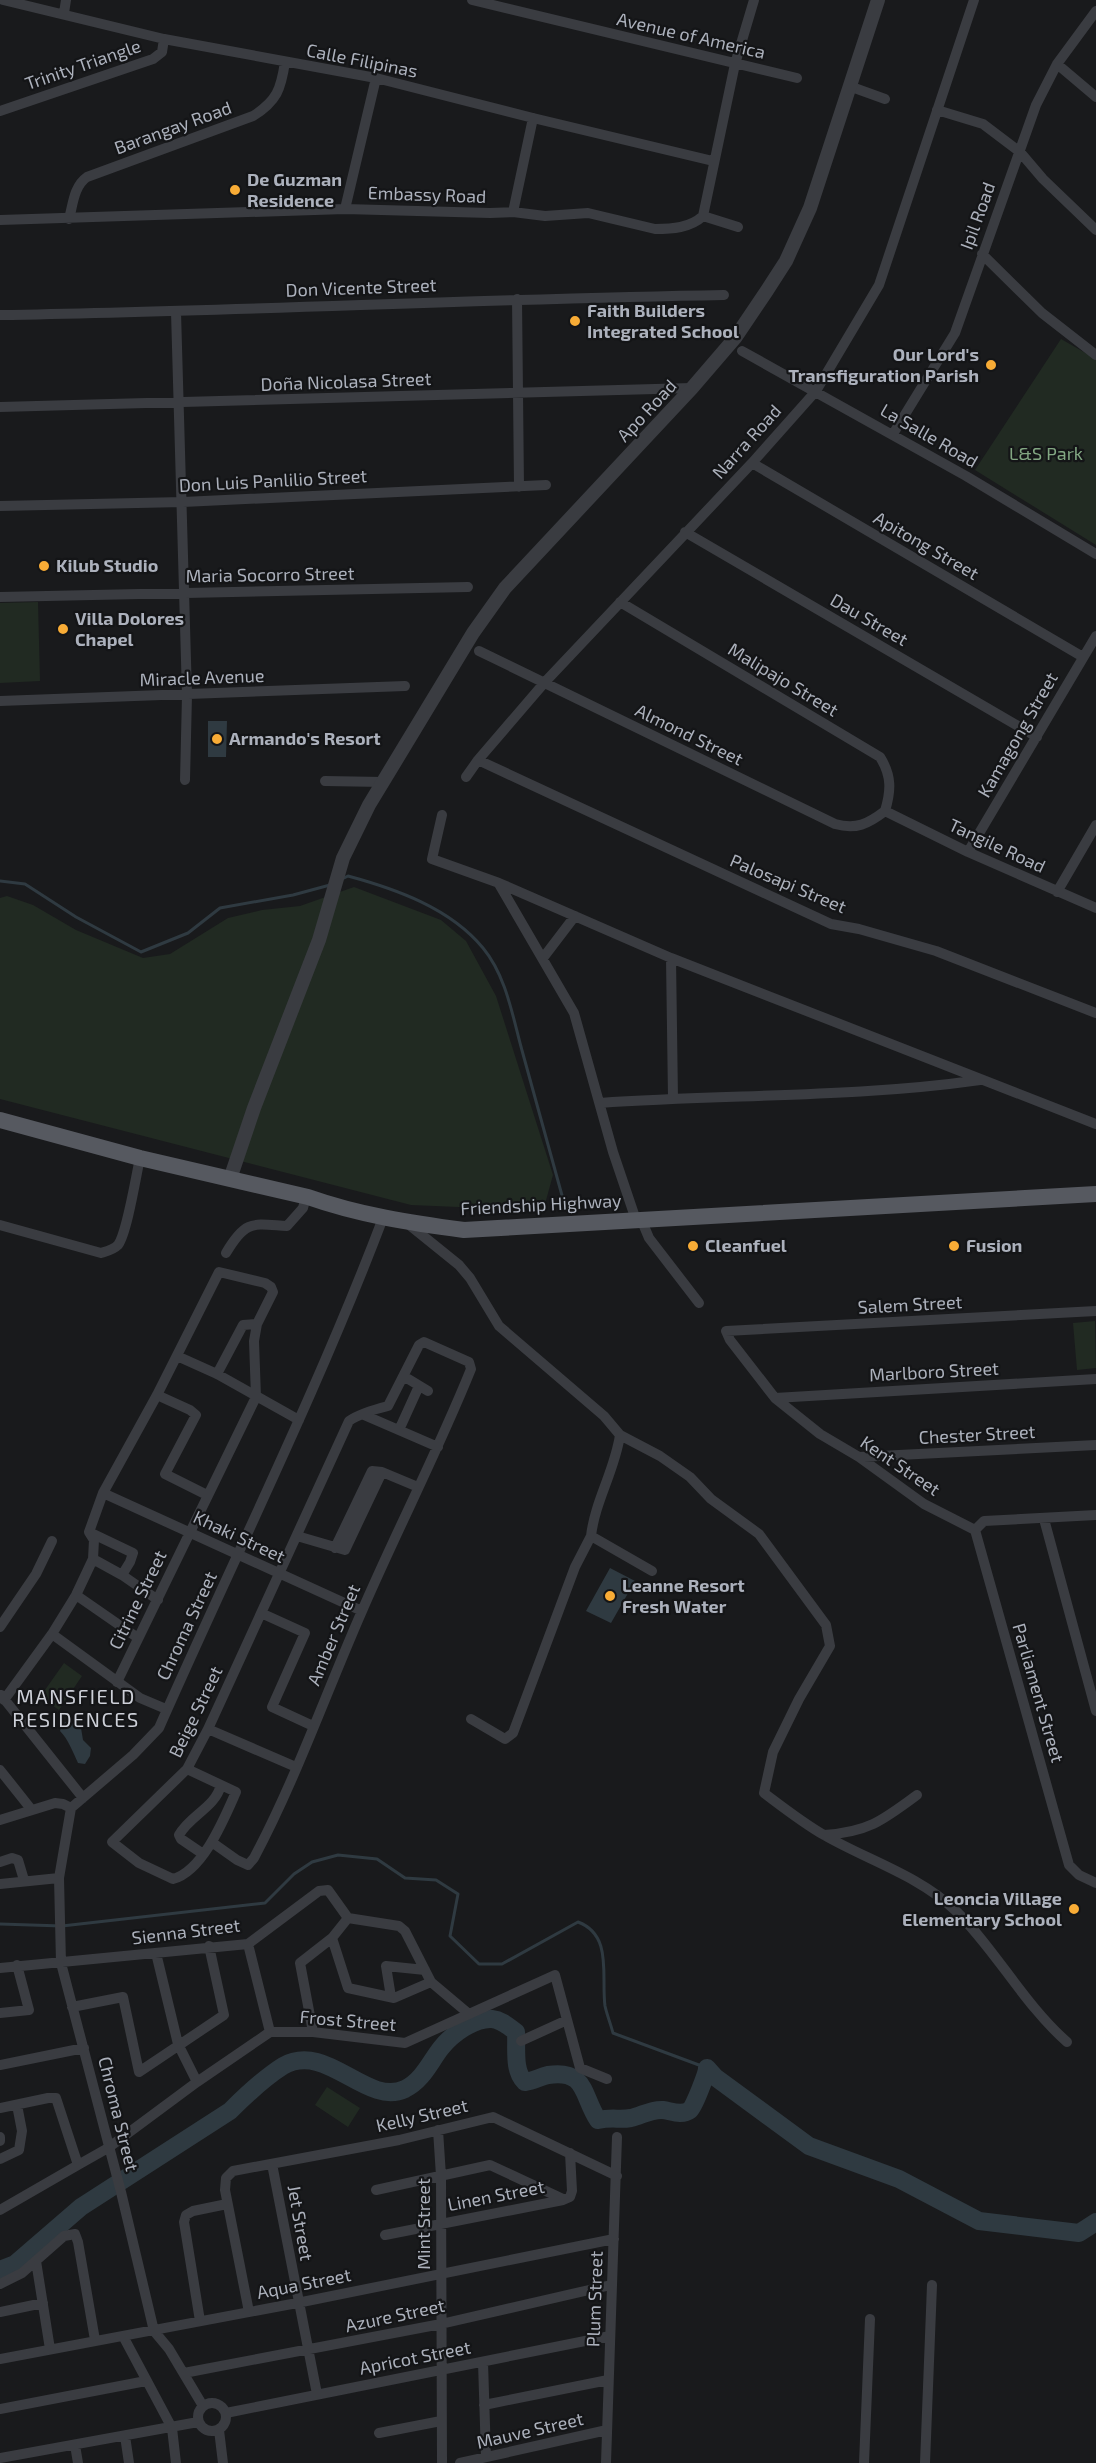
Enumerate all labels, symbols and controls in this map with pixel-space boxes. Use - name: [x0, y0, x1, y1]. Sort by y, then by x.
- street label: Avenue of America: [615, 7, 768, 63]
- street label: Trinity Triangle: [22, 34, 143, 94]
- street label: Calle Filipinas: [305, 38, 420, 82]
- street label: Barangay Road: [111, 96, 234, 158]
- place label: De Guzman Residence: [247, 168, 342, 211]
- street label: Ipil Road: [955, 179, 999, 252]
- street label: Embassy Road: [367, 181, 487, 207]
- marker: De Guzman Residence: [228, 183, 242, 197]
- street label: Don Vicente Street: [285, 273, 437, 301]
- place label: Faith Builders Integrated School: [587, 299, 739, 342]
- marker: Faith Builders Integrated School: [568, 314, 582, 328]
- place label: Our Lord's Transfiguration Parish: [788, 343, 979, 386]
- marker: Our Lord's Transfiguration Parish: [984, 358, 998, 372]
- street label: Doña Nicolasa Street: [260, 367, 432, 395]
- street label: Apo Road: [612, 375, 681, 446]
- street label: La Salle Road: [877, 398, 982, 472]
- street label: Narra Road: [707, 400, 785, 483]
- park label: L&S Park: [1009, 442, 1083, 464]
- street label: Don Luis Panlilio Street: [178, 464, 368, 496]
- street label: Apitong Street: [870, 506, 983, 584]
- place label: Kilub Studio: [56, 554, 158, 576]
- marker: Kilub Studio: [37, 559, 51, 573]
- street label: Maria Socorro Street: [185, 562, 355, 586]
- street label: Dau Street: [827, 588, 912, 650]
- place label: Villa Dolores Chapel: [75, 607, 184, 650]
- marker: Villa Dolores Chapel: [56, 622, 70, 636]
- street label: Malipajo Street: [724, 638, 843, 721]
- street label: Miracle Avenue: [139, 664, 265, 690]
- street label: Kamagong Street: [972, 668, 1062, 801]
- street label: Almond Street: [632, 698, 747, 770]
- place label: Armando's Resort: [229, 727, 381, 749]
- marker: Armando's Resort: [210, 732, 224, 746]
- street label: Tangile Road: [946, 813, 1049, 877]
- street label: Palosapi Street: [727, 849, 850, 917]
- street label: Friendship Highway: [460, 1189, 622, 1219]
- place label: Cleanfuel: [705, 1234, 787, 1256]
- place label: Fusion: [966, 1234, 1022, 1256]
- marker: Cleanfuel: [686, 1239, 700, 1253]
- marker: Fusion: [947, 1239, 961, 1253]
- street label: Salem Street: [857, 1290, 963, 1318]
- street label: Marlboro Street: [868, 1357, 1000, 1385]
- street label: Chester Street: [918, 1420, 1036, 1448]
- street label: Kent Street: [857, 1430, 945, 1500]
- street label: Khaki Street: [190, 1505, 289, 1567]
- street label: Citrine Street: [104, 1546, 171, 1653]
- street label: Chroma Street: [151, 1568, 221, 1684]
- place label: Leanne Resort Fresh Water: [622, 1574, 745, 1617]
- street label: Amber Street: [302, 1581, 364, 1689]
- marker: Leanne Resort Fresh Water: [603, 1589, 617, 1603]
- street label: Parliament Street: [1009, 1620, 1069, 1765]
- street label: Beige Street: [164, 1662, 227, 1761]
- district label: MANSFIELD RESIDENCES: [12, 1684, 140, 1731]
- place label: Leoncia Village Elementary School: [902, 1887, 1062, 1930]
- marker: Leoncia Village Elementary School: [1067, 1902, 1081, 1916]
- street label: Sienna Street: [130, 1913, 241, 1949]
- street label: Frost Street: [299, 2005, 397, 2035]
- street label: Chroma Street: [94, 2054, 144, 2174]
- street label: Kelly Street: [374, 2094, 470, 2136]
- street label: Linen Street: [445, 2175, 546, 2215]
- street label: Mint Street: [412, 2178, 434, 2270]
- street label: Jet Street: [283, 2183, 318, 2263]
- street label: Plum Street: [581, 2250, 607, 2347]
- street label: Aqua Street: [255, 2263, 353, 2303]
- street label: Azure Street: [343, 2294, 447, 2336]
- street label: Apricot Street: [357, 2335, 473, 2379]
- street label: Mauve Street: [474, 2407, 586, 2453]

